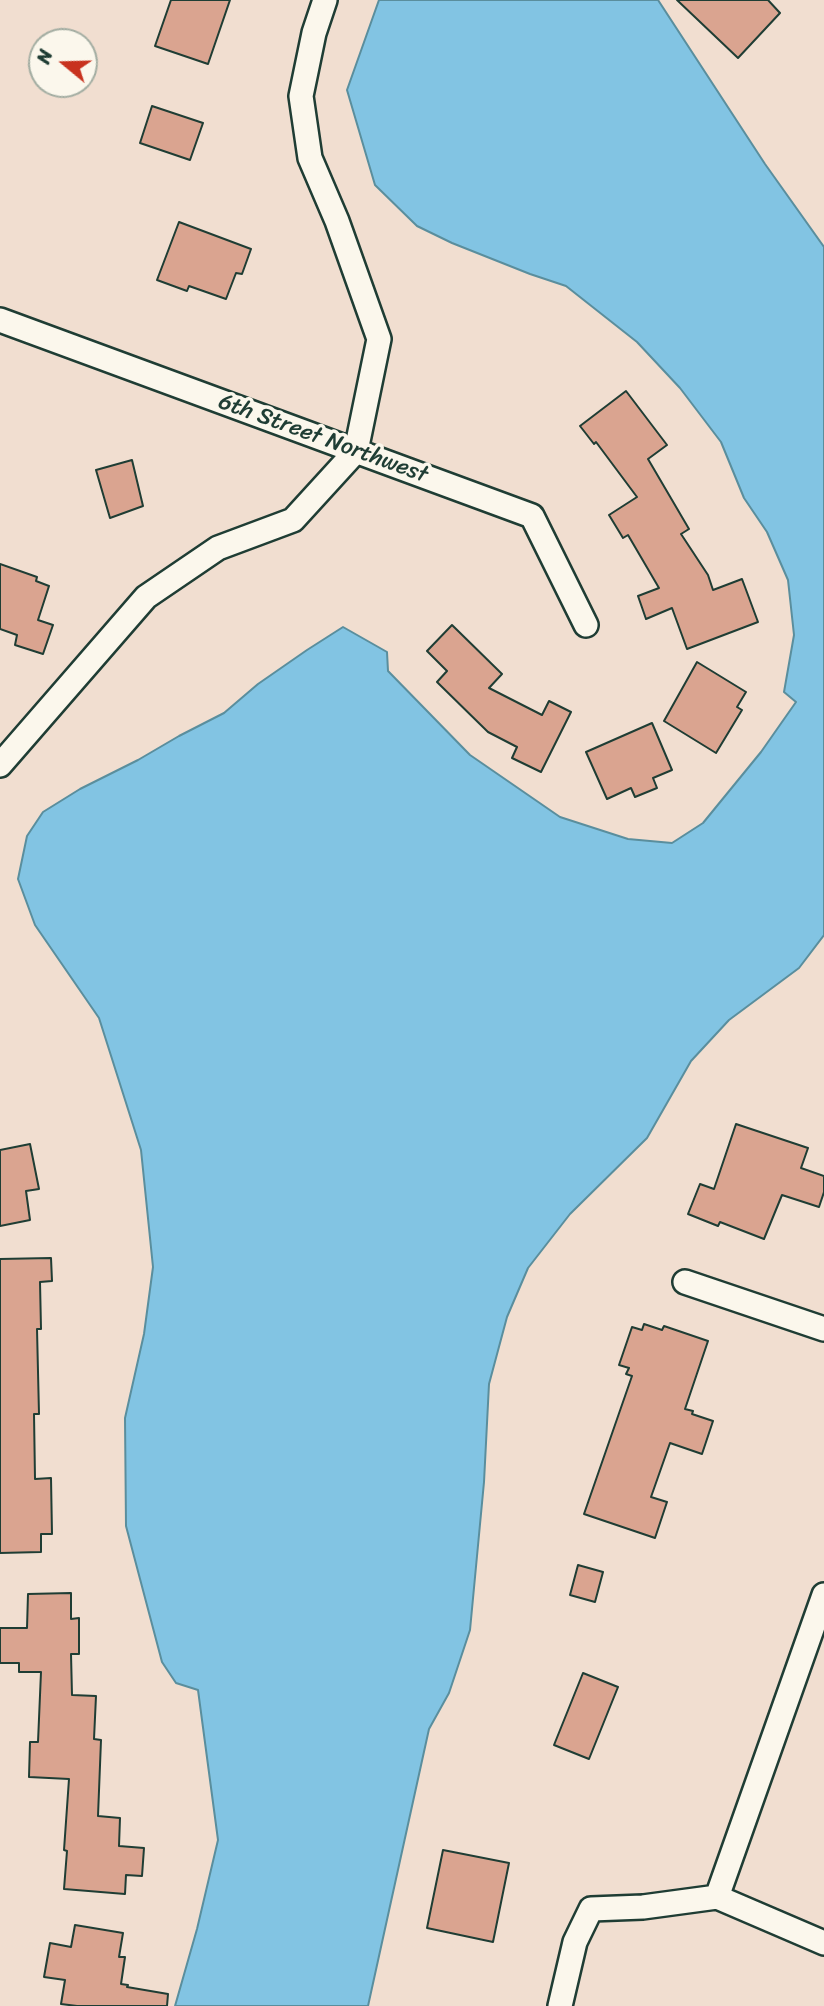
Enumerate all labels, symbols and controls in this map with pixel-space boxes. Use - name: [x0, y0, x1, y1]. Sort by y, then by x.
- north arrow: [28, 28, 98, 98]
- text: N: [27, 45, 62, 68]
- street label: 6th Street Northwest: [215, 388, 431, 490]

